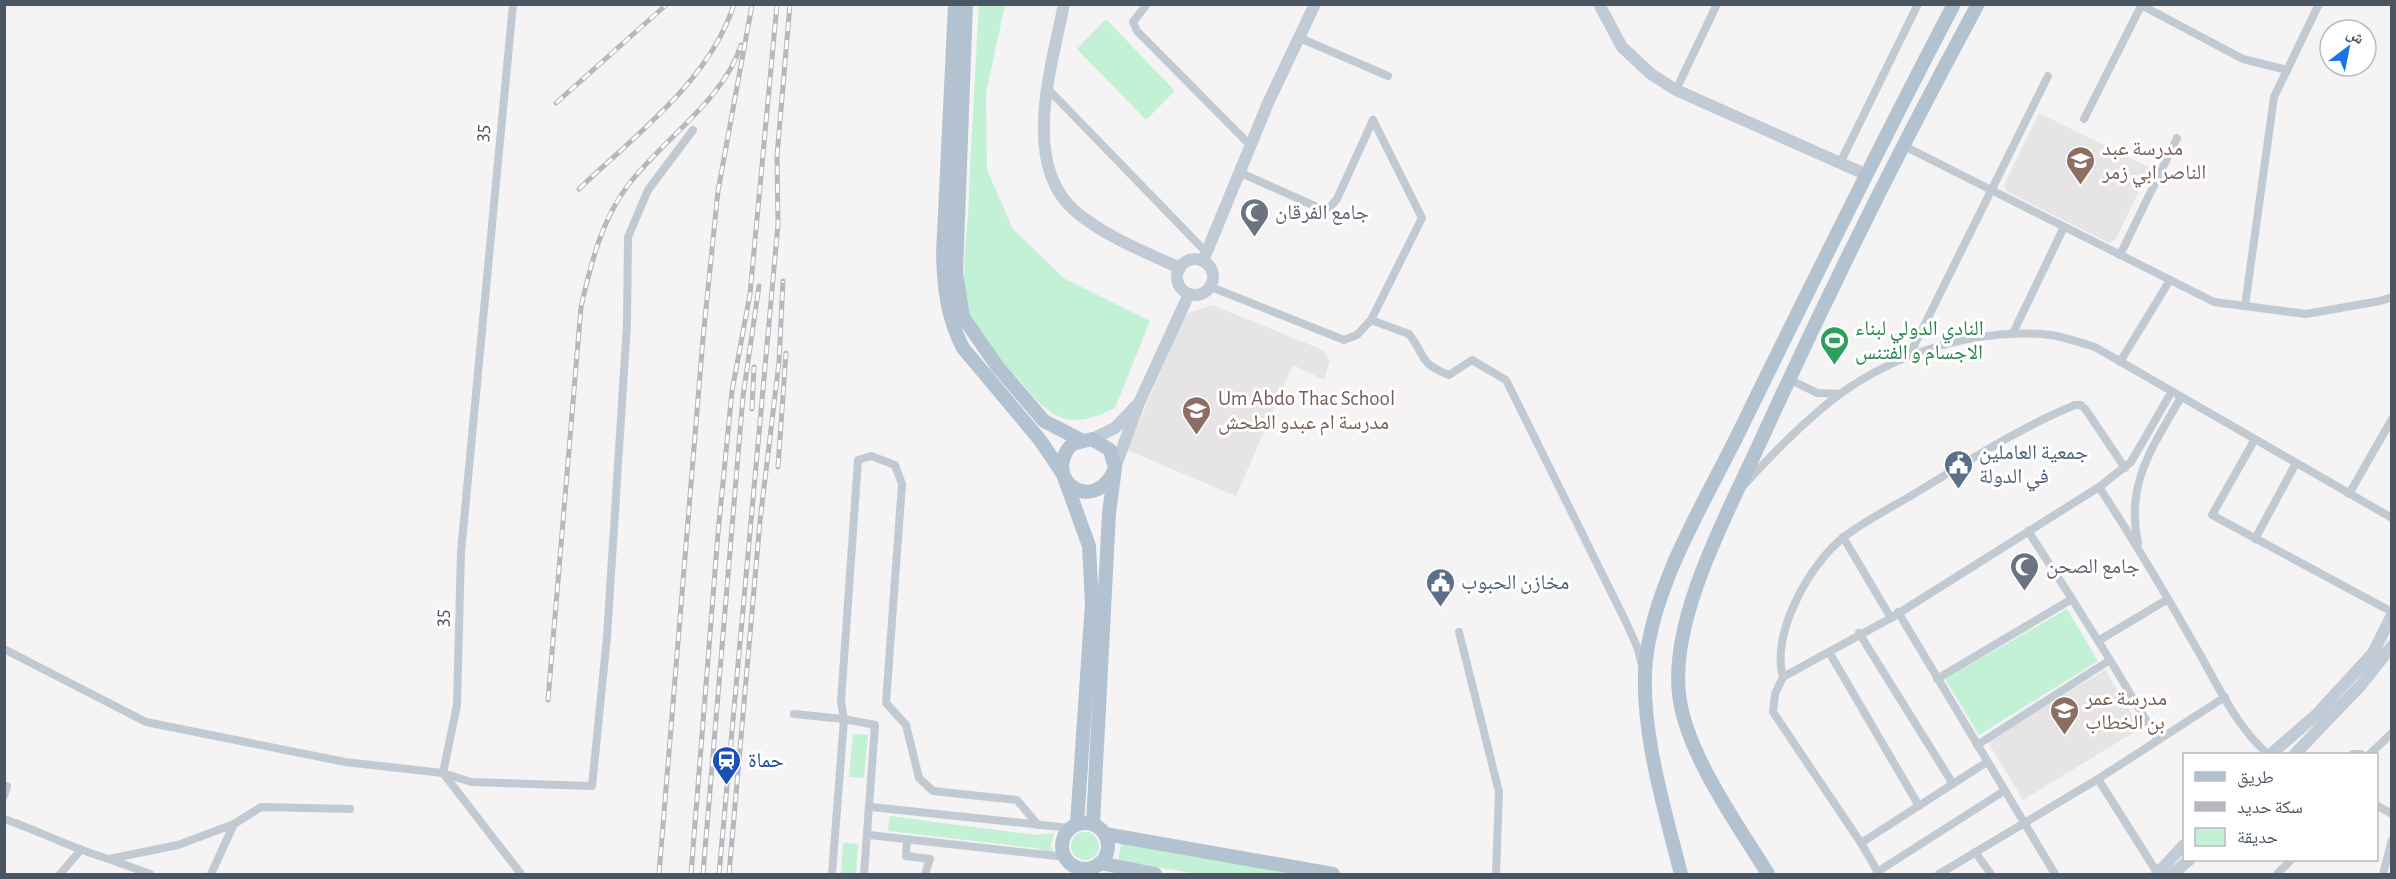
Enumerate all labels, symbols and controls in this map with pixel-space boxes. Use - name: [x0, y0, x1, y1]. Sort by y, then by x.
- north arrow: [2318, 18, 2378, 78]
- text: ش: [2343, 25, 2367, 48]
- street label: 35: [470, 123, 493, 143]
- place label: مدرسة عبد الناصر ابي زمر: [2101, 138, 2206, 188]
- school or university icon: مدرسة عبد الناصر ابي زمر: [2065, 144, 2097, 186]
- mosque icon: جامع الفرقان: [1238, 196, 1270, 238]
- place label: جامع الفرقان: [1275, 202, 1369, 225]
- place label: النادي الدولي لبناء الاجسام و الفتنس: [1855, 318, 1984, 366]
- sports icon: النادي الدولي لبناء الاجسام و الفتنس: [1818, 324, 1850, 366]
- place label: Um Abdo Thac School مدرسة ام عبدو الطحش: [1218, 388, 1395, 436]
- school or university icon: Um Abdo Thac School مدرسة ام عبدو الطحش: [1181, 394, 1213, 436]
- place label: جمعية العاملين في الدولة: [1979, 442, 2088, 492]
- public building icon: جمعية العاملين في الدولة: [1942, 448, 1974, 490]
- mosque icon: جامع الصحن: [2009, 550, 2041, 592]
- place label: جامع الصحن: [2046, 556, 2140, 579]
- public building icon: مخازن الحبوب: [1424, 566, 1456, 608]
- place label: مخازن الحبوب: [1461, 572, 1569, 594]
- street label: 35: [431, 609, 452, 627]
- place label: مدرسة عمر بن الخطاب: [2084, 688, 2167, 735]
- school or university icon: مدرسة عمر بن الخطاب: [2048, 694, 2080, 736]
- station icon: حماة: [711, 744, 743, 786]
- place label: حماة: [748, 750, 784, 771]
- legend: [2183, 753, 2378, 861]
- text: طريق: [2237, 769, 2274, 788]
- text: سكة حديد: [2237, 799, 2303, 817]
- text: حديقة: [2237, 829, 2278, 847]

